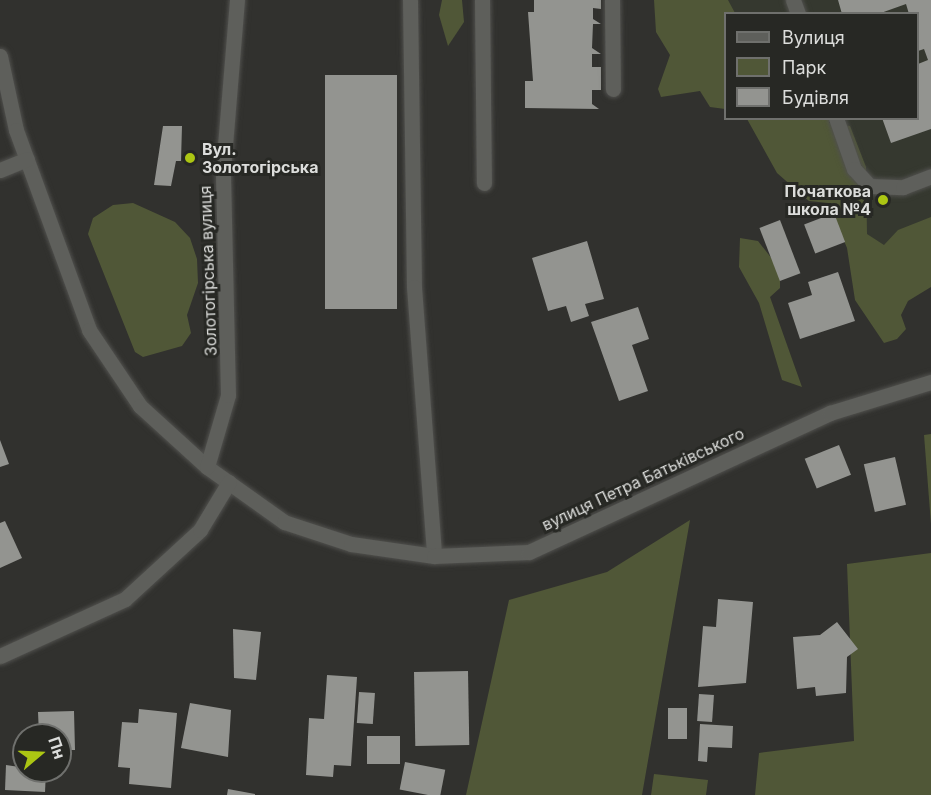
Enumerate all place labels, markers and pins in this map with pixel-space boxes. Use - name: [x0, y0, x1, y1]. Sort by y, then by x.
- place label: Вул. Золотогірська: [202, 139, 318, 177]
- marker: Вул. Золотогірська: [183, 151, 197, 165]
- place label: Початкова школа №4: [785, 181, 871, 219]
- marker: Початкова школа №4: [876, 193, 890, 207]

